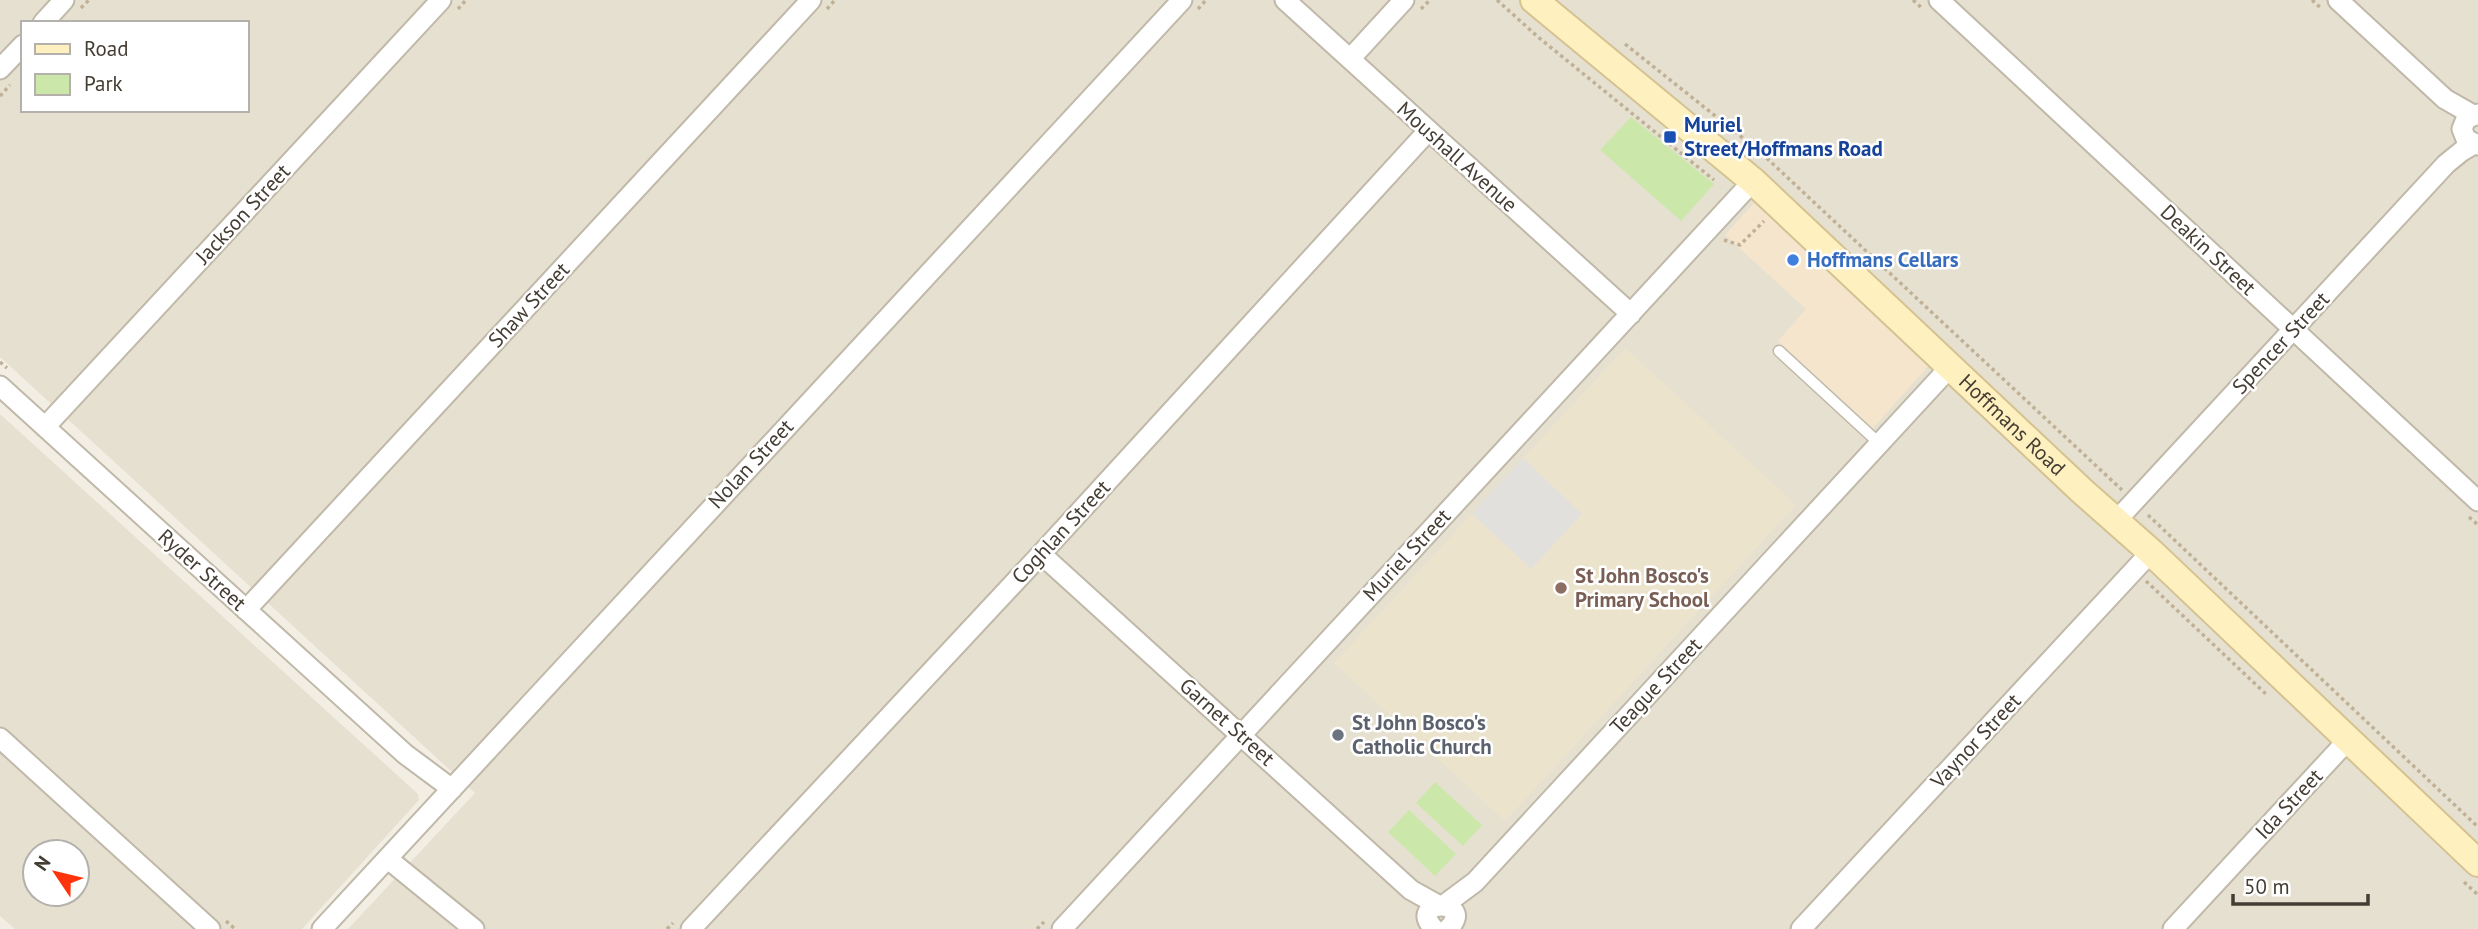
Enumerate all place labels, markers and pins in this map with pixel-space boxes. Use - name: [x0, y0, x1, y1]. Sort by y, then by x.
- place label: Muriel Street/Hoffmans Road: [1684, 111, 1883, 162]
- marker: Muriel Street/Hoffmans Road: [1662, 129, 1678, 145]
- place label: Hoffmans Cellars: [1807, 246, 1959, 273]
- marker: Hoffmans Cellars: [1785, 252, 1801, 268]
- place label: St John Bosco's Primary School: [1575, 562, 1710, 613]
- marker: St John Bosco's Primary School: [1553, 580, 1569, 596]
- place label: St John Bosco's Catholic Church: [1352, 709, 1492, 760]
- marker: St John Bosco's Catholic Church: [1330, 727, 1346, 743]

